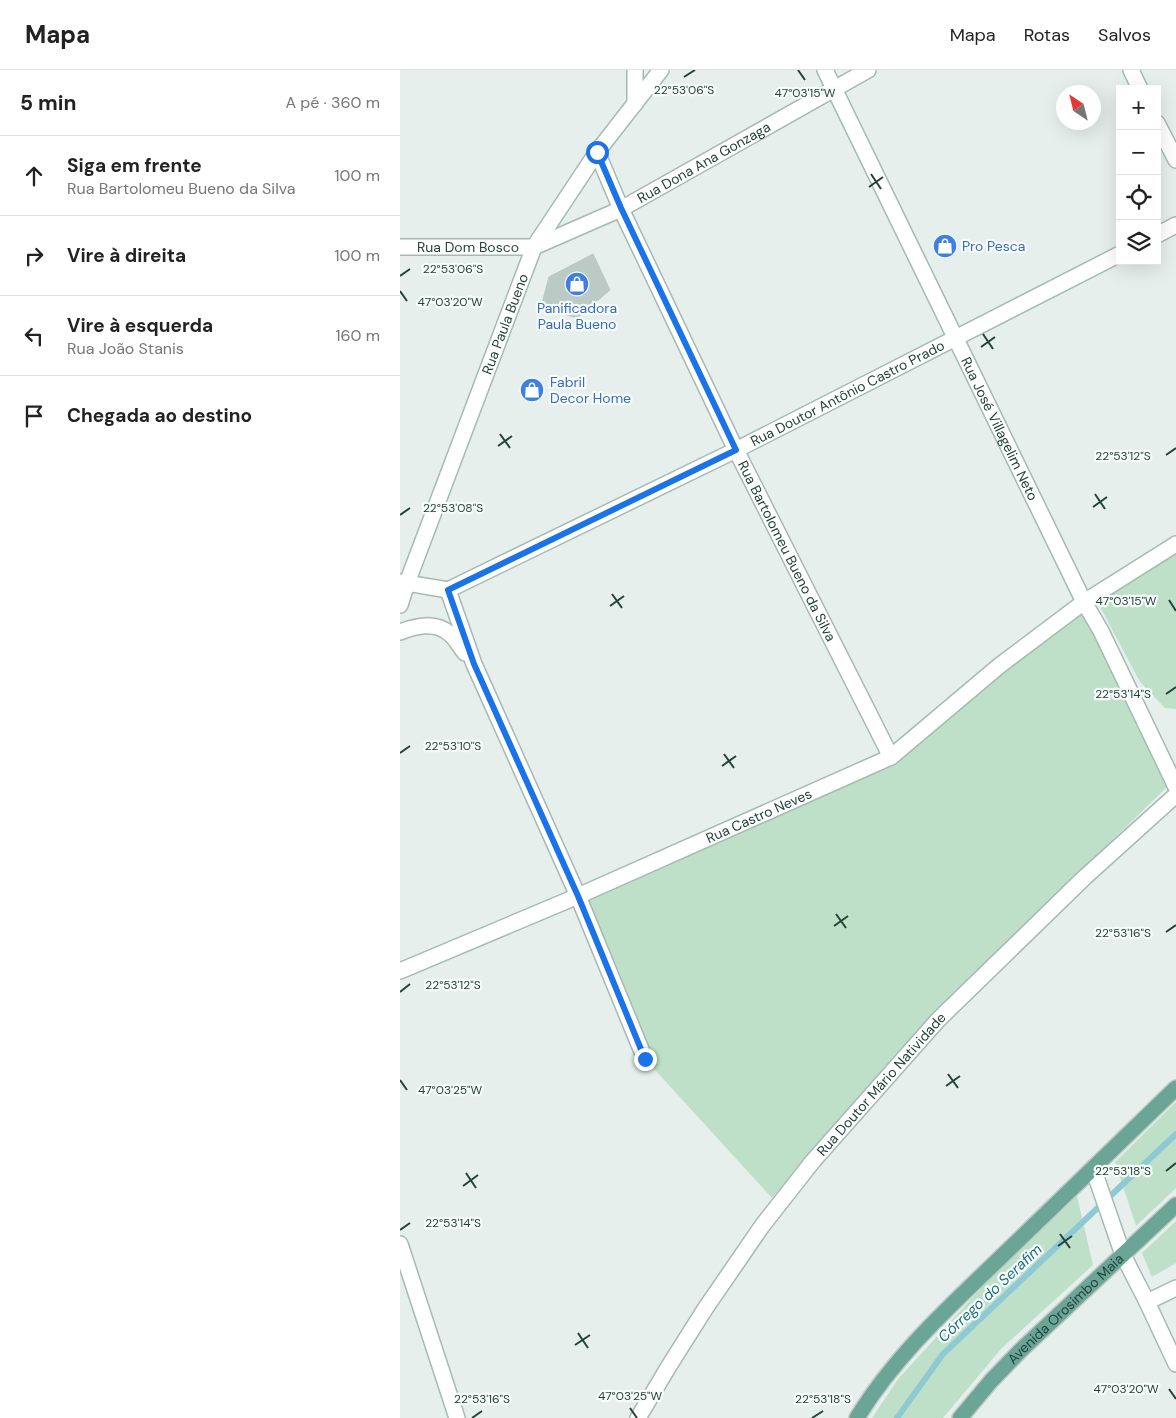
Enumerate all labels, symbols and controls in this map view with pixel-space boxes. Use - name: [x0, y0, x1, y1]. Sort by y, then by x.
- text: Mapa: [25, 19, 90, 50]
- text: Mapa: [950, 23, 996, 47]
- text: Rotas: [1024, 23, 1070, 47]
- text: Salvos: [1098, 23, 1151, 47]
- text: 22°53'06"S: [654, 82, 714, 98]
- text: 47°03'15"W: [775, 85, 836, 101]
- north arrow: [1056, 85, 1101, 130]
- map controls: [1116, 85, 1161, 265]
- button: +: [1116, 85, 1161, 130]
- text: 5 min: [20, 89, 76, 117]
- text: A pé · 360 m: [285, 92, 380, 113]
- street label: Rua Dona Ana Gonzaga: [634, 118, 774, 207]
- button: −: [1116, 130, 1161, 175]
- route start: [586, 141, 609, 164]
- text: Siga em frente: [67, 153, 202, 178]
- icon: ahead: [20, 162, 48, 190]
- text: 100 m: [335, 165, 380, 186]
- button: locate: [1116, 175, 1161, 220]
- text: Rua Bartolomeu Bueno da Silva: [67, 178, 296, 199]
- button: layers: [1116, 220, 1161, 265]
- shop icon: Pro Pesca: [932, 233, 958, 259]
- place label: Pro Pesca: [962, 237, 1025, 255]
- street label: Rua Dom Bosco: [417, 238, 519, 256]
- icon: right: [20, 242, 48, 270]
- text: Vire à direita: [67, 243, 186, 268]
- text: 100 m: [335, 245, 380, 266]
- text: 22°53'06"S: [423, 261, 483, 277]
- street label: Rua Paula Bueno: [478, 271, 532, 377]
- shop icon: Panificadora Paula Bueno: [564, 271, 590, 297]
- text: 47°03'20"W: [417, 294, 483, 310]
- place label: Panificadora Paula Bueno: [537, 299, 617, 333]
- text: Vire à esquerda: [67, 313, 213, 338]
- icon: left: [20, 322, 48, 350]
- text: 160 m: [336, 325, 380, 346]
- street label: Rua Doutor Antônio Castro Prado: [747, 336, 948, 450]
- text: Rua João Stanis: [67, 338, 184, 359]
- street label: Rua José Villagelim Neto: [957, 354, 1042, 504]
- place label: Fabril Decor Home: [550, 373, 631, 407]
- shop icon: Fabril Decor Home: [519, 377, 545, 403]
- icon: arrive: [20, 402, 48, 430]
- text: Chegada ao destino: [67, 403, 252, 428]
- text: 22°53'12"S: [1095, 448, 1151, 464]
- street label: Rua Bartolomeu Bueno da Silva: [734, 458, 840, 644]
- text: 22°53'08"S: [423, 500, 483, 516]
- text: 47°03'15"W: [1096, 593, 1157, 609]
- text: 22°53'14"S: [1095, 686, 1151, 702]
- text: 22°53'10"S: [425, 738, 481, 754]
- street label: Rua Castro Neves: [703, 784, 815, 847]
- text: 22°53'16"S: [1095, 925, 1151, 941]
- text: 22°53'12"S: [425, 977, 481, 993]
- street label: Rua Doutor Mário Natividade: [813, 1008, 950, 1160]
- route end: [634, 1048, 657, 1071]
- text: 47°03'25"W: [418, 1082, 482, 1098]
- text: 22°53'18"S: [1095, 1163, 1151, 1179]
- text: 22°53'14"S: [425, 1215, 481, 1231]
- water label: Córrego do Serafim: [934, 1239, 1046, 1347]
- street label: Avenida Orosimbo Maia: [1003, 1250, 1127, 1368]
- text: 47°03'20"W: [1093, 1381, 1159, 1397]
- text: 47°03'25"W: [598, 1388, 662, 1404]
- text: 22°53'16"S: [454, 1391, 510, 1407]
- text: 22°53'18"S: [795, 1391, 851, 1407]

